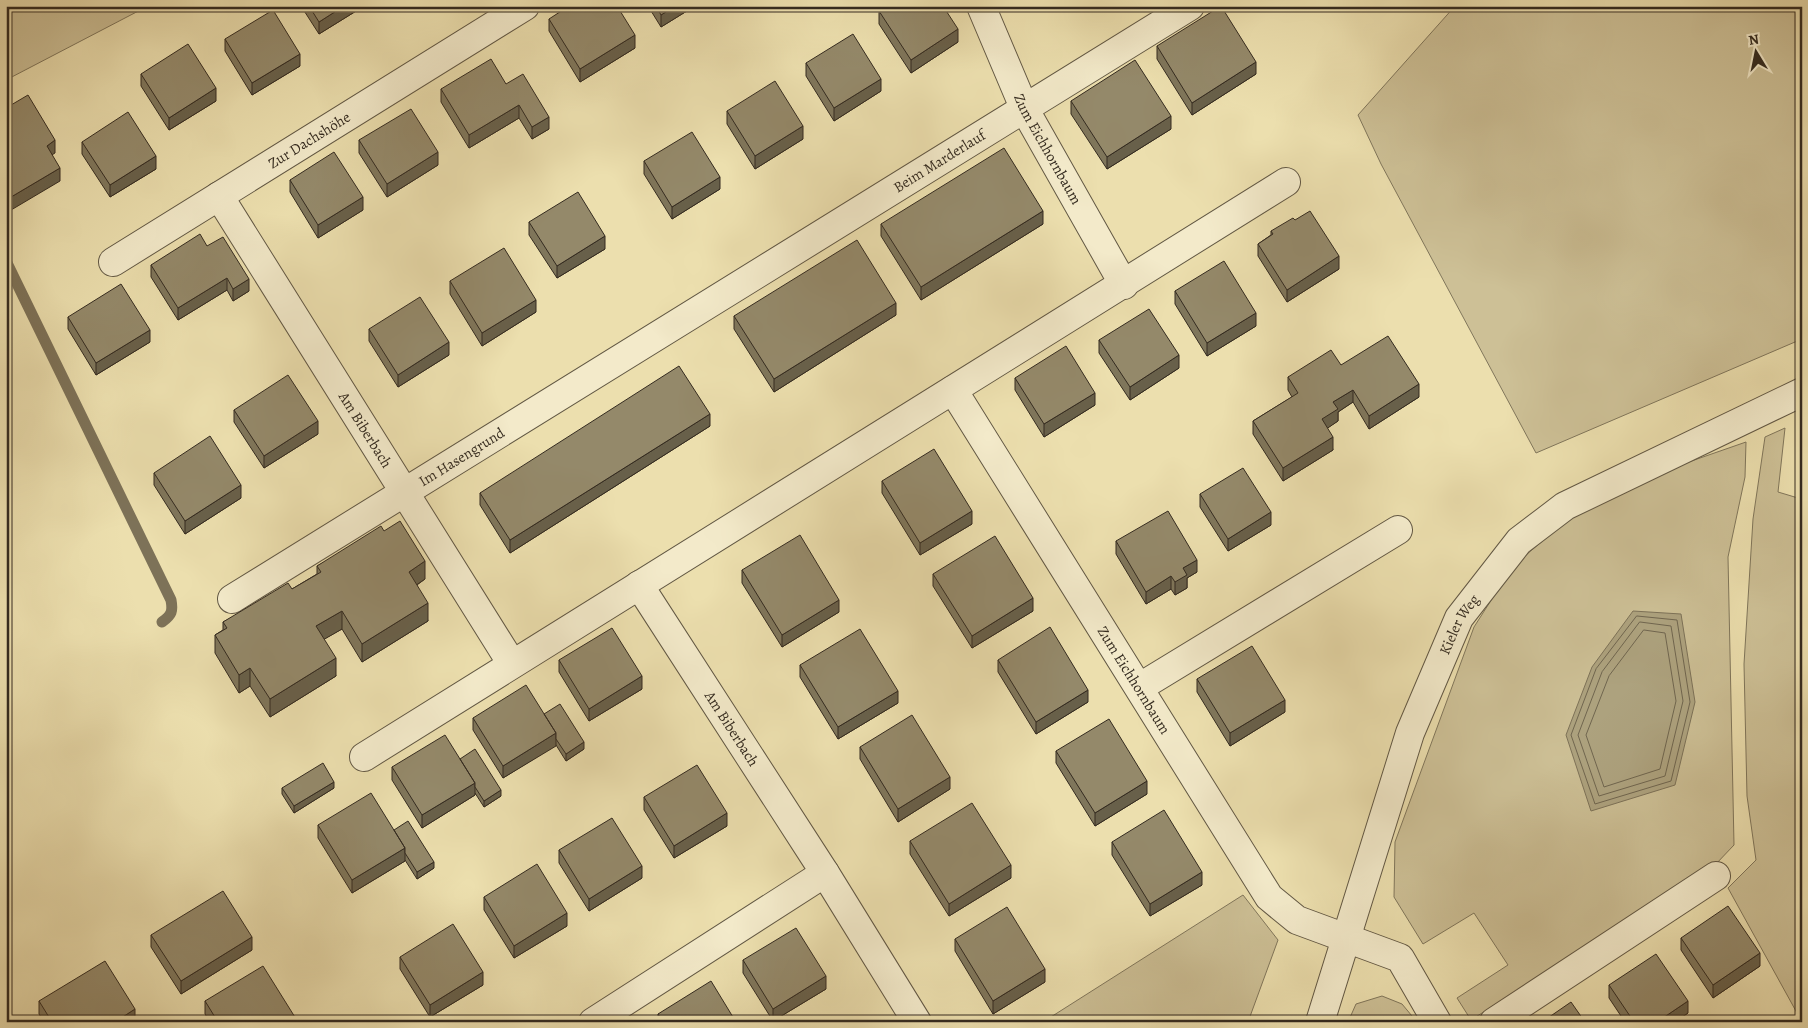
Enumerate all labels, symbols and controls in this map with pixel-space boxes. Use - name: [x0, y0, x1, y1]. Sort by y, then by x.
- north arrow: [1730, 28, 1780, 78]
- text: N: [1747, 29, 1761, 50]
- street label: Zum Eichhornbaum: [1009, 91, 1087, 208]
- street label: Zur Dachshöhe: [264, 107, 354, 173]
- street label: Beim Marderlauf: [890, 124, 991, 197]
- street label: Am Biberbach: [334, 387, 397, 472]
- street label: Im Hasengrund: [415, 422, 509, 491]
- street label: Kieler Weg: [1435, 590, 1484, 658]
- street label: Zum Eichhornbaum: [1093, 622, 1175, 738]
- street label: Am Biberbach: [699, 686, 764, 770]

